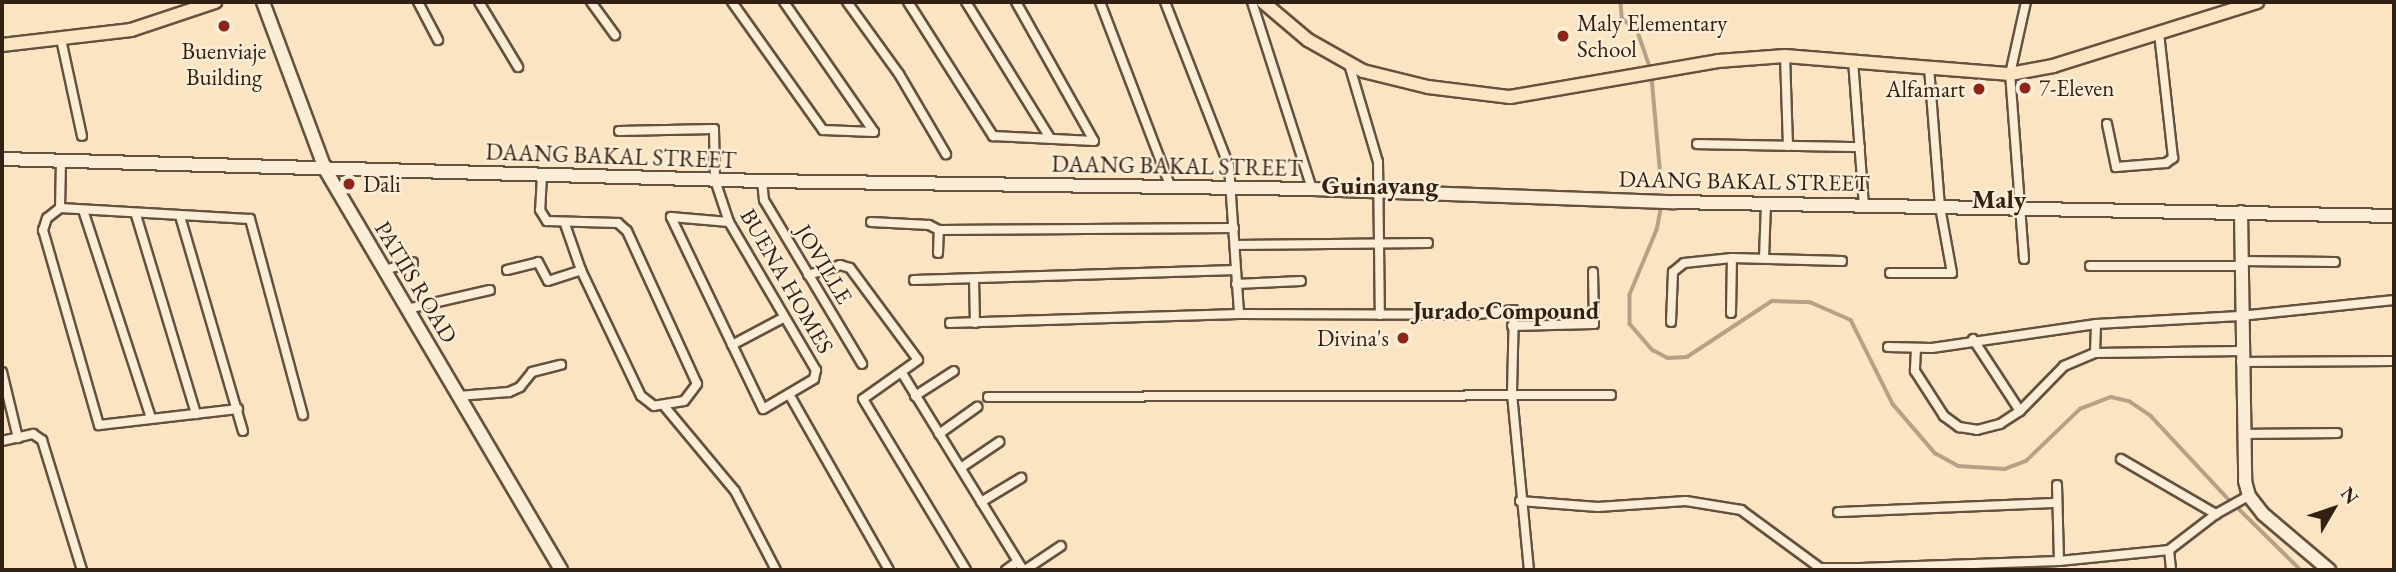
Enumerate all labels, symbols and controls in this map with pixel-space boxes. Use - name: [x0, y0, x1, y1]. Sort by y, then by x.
- place label: Maly Elementary School: [1577, 9, 1727, 63]
- marker: Buenviaje Building: [216, 18, 232, 34]
- marker: Maly Elementary School: [1555, 28, 1571, 44]
- place label: Buenviaje Building: [182, 37, 266, 91]
- place label: 7-Eleven: [2039, 74, 2114, 102]
- place label: Alfamart: [1886, 75, 1965, 103]
- marker: 7-Eleven: [2017, 80, 2033, 96]
- marker: Alfamart: [1971, 81, 1987, 97]
- street label: DAANG BAKAL STREET: [485, 138, 737, 174]
- street label: DAANG BAKAL STREET: [1051, 150, 1303, 182]
- street label: DAANG BAKAL STREET: [1618, 165, 1870, 197]
- place label: Dali: [363, 170, 401, 198]
- district label: Guinayang: [1321, 170, 1439, 202]
- marker: Dali: [341, 176, 357, 192]
- district label: Maly: [1972, 184, 2026, 216]
- street label: BUENA HOMES: [734, 204, 840, 358]
- street label: PATIIS ROAD: [369, 216, 463, 348]
- street label: JOVILLE: [790, 219, 858, 309]
- district label: Jurado Compound: [1413, 297, 1599, 325]
- place label: Divina's: [1317, 324, 1389, 352]
- marker: Divina's: [1395, 330, 1411, 346]
- north arrow: [2298, 474, 2368, 544]
- text: N: [2335, 482, 2364, 509]

